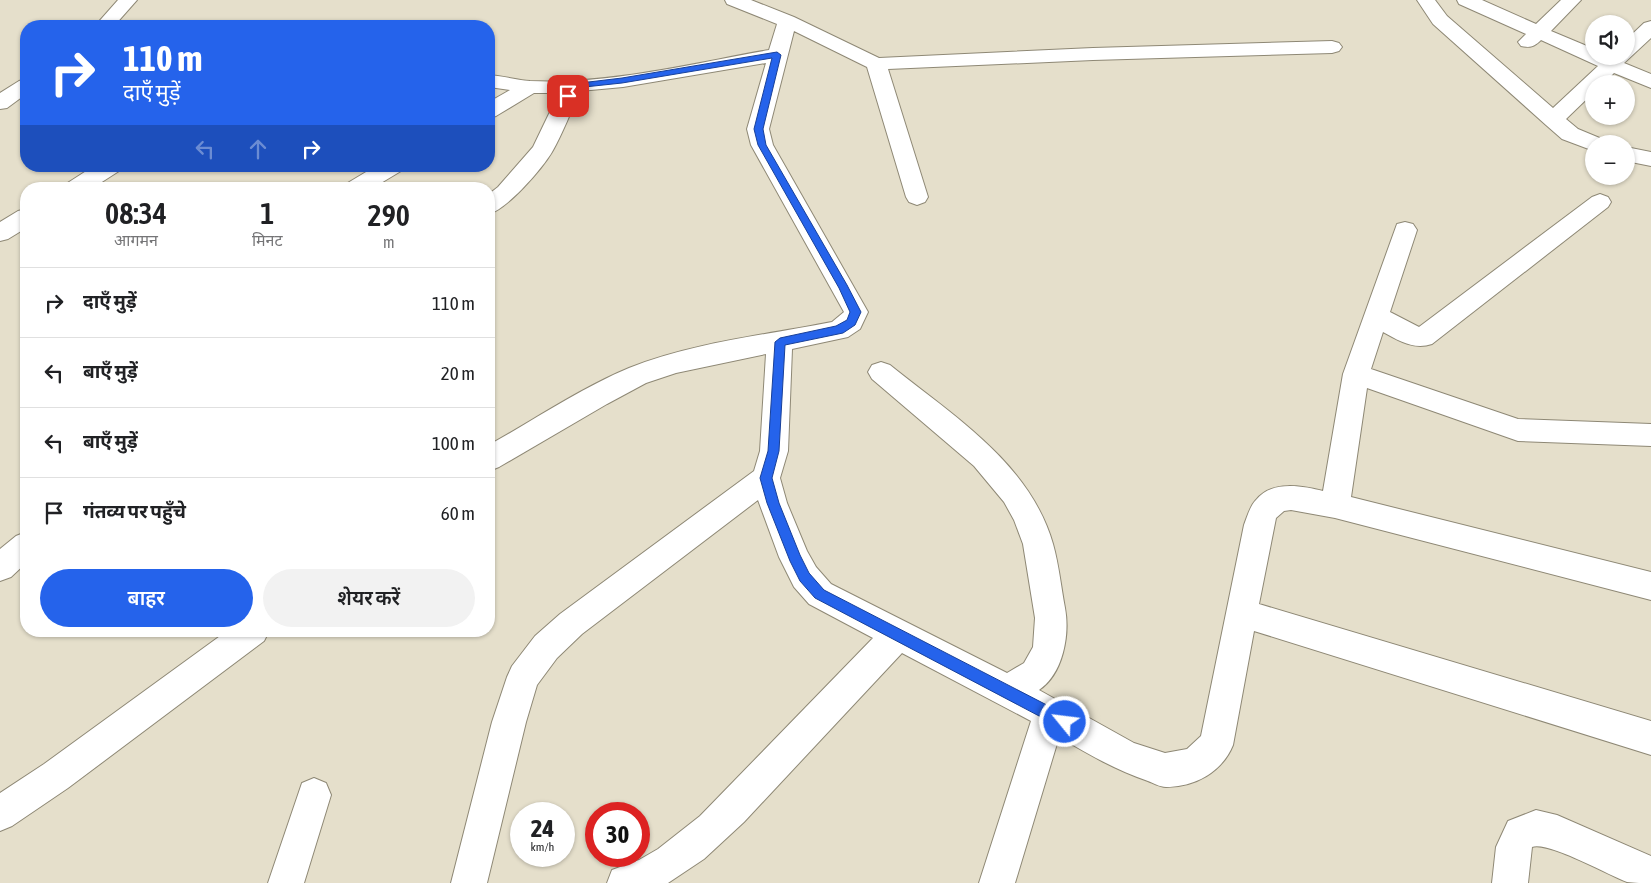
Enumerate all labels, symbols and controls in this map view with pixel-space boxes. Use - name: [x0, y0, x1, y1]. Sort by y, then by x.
- map controls: [1585, 15, 1635, 185]
- button: sound: [1585, 15, 1635, 65]
- text: 110 m: [123, 38, 202, 78]
- icon: right: [40, 40, 105, 105]
- pin: [547, 75, 589, 117]
- button: +: [1585, 75, 1635, 125]
- text: दाएँ मुड़ें: [123, 79, 181, 105]
- icon: arrive: [554, 82, 582, 110]
- icon: left: [191, 135, 219, 163]
- icon: ahead: [244, 135, 272, 163]
- icon: right: [297, 135, 325, 163]
- button: −: [1585, 135, 1635, 185]
- text: 08:34: [105, 196, 167, 230]
- text: 1: [260, 196, 274, 230]
- text: 290: [368, 198, 410, 232]
- text: आगमन: [114, 231, 158, 249]
- text: मिनट: [252, 231, 283, 249]
- text: m: [383, 233, 395, 251]
- icon: right: [40, 289, 68, 317]
- text: दाएँ मुड़ें: [83, 290, 137, 312]
- text: 110 m: [432, 292, 475, 314]
- icon: left: [40, 359, 68, 387]
- text: बाएँ मुड़ें: [83, 360, 138, 382]
- text: 20 m: [441, 362, 475, 384]
- icon: left: [40, 429, 68, 457]
- text: बाएँ मुड़ें: [83, 430, 138, 452]
- text: 100 m: [432, 432, 475, 454]
- icon: arrive: [40, 499, 68, 527]
- text: गंतव्य पर पहुँचे: [83, 500, 186, 522]
- text: 60 m: [441, 502, 475, 524]
- button: बाहर: [40, 569, 253, 627]
- button: शेयर करें: [263, 569, 475, 627]
- position arrow: [1038, 695, 1090, 747]
- speed limit sign: 30: [585, 802, 650, 867]
- text: 24: [531, 814, 554, 842]
- text: km/h: [531, 840, 554, 854]

